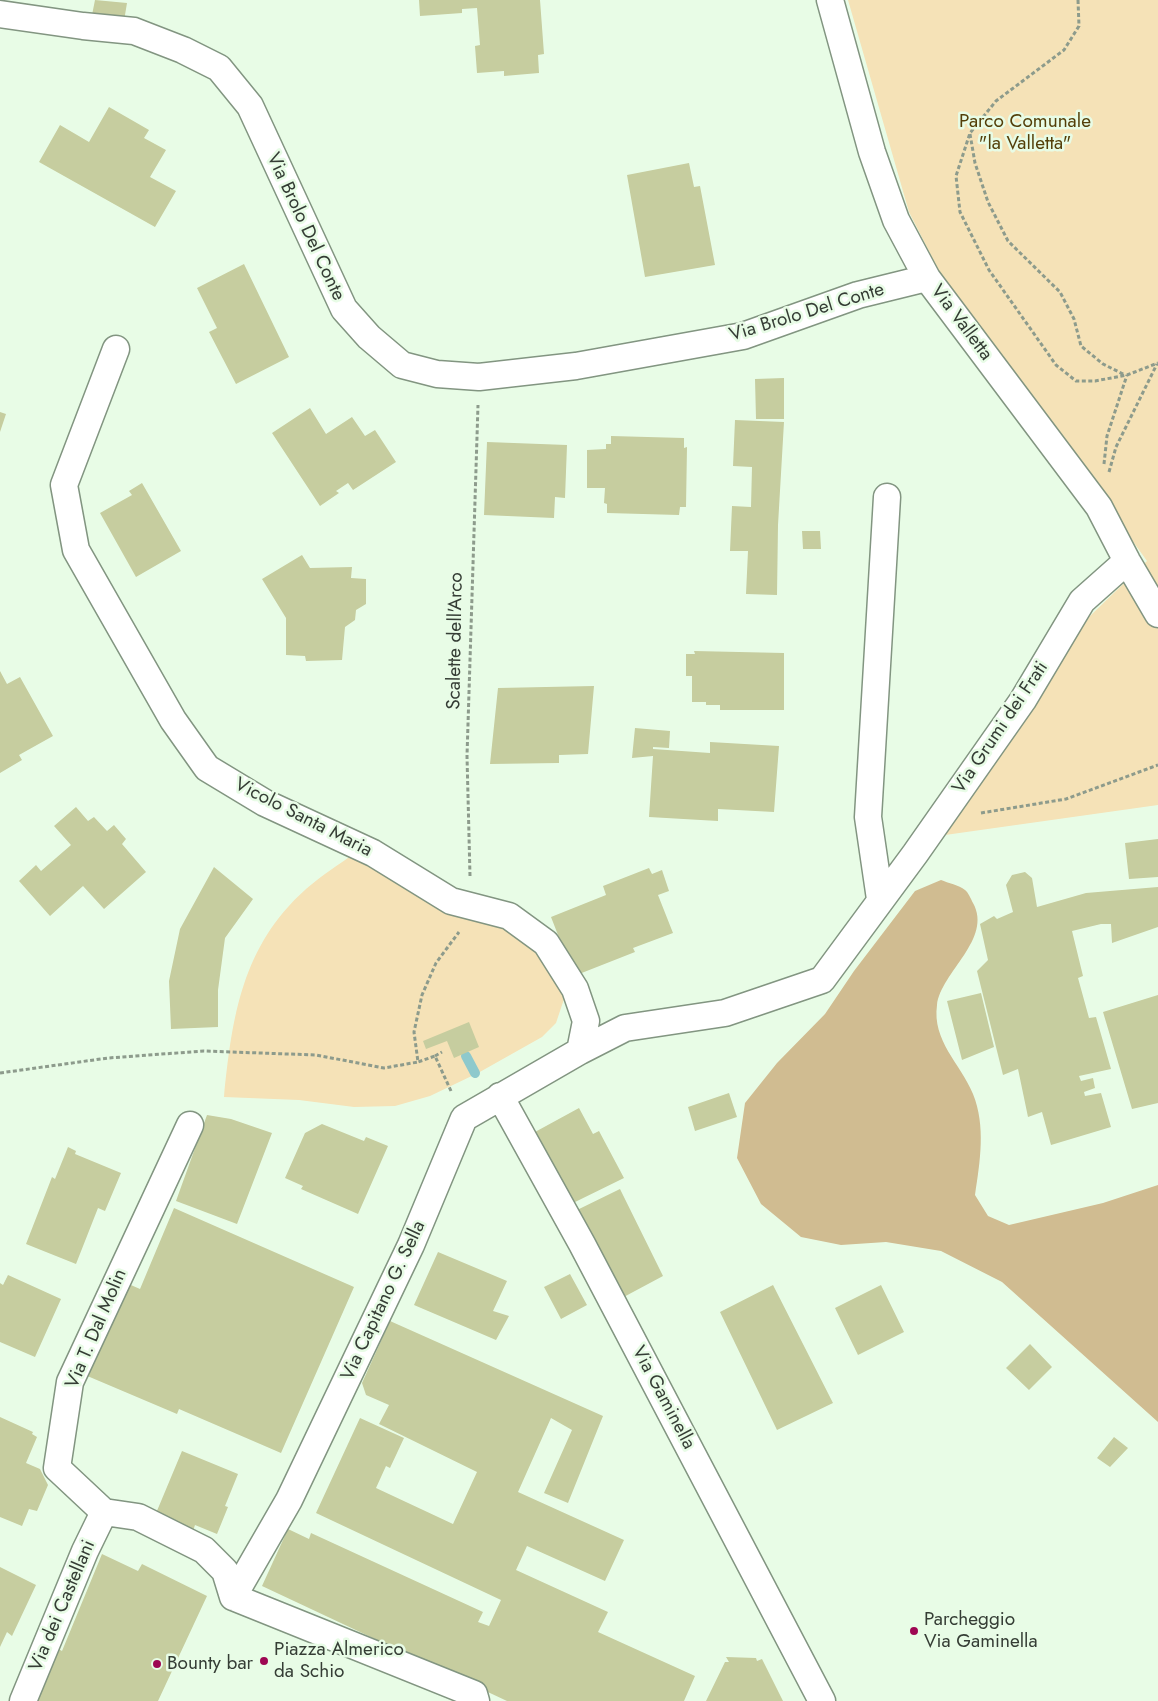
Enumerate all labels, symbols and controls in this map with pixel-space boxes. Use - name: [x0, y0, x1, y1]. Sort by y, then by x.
- park label: Parco Comunale "la Valletta": [959, 111, 1091, 155]
- street label: Via Brolo Del Conte: [261, 149, 349, 305]
- street label: Via Brolo Del Conte: [727, 279, 887, 347]
- street label: Via Valletta: [925, 281, 997, 365]
- street label: Scalette dell'Arco: [443, 572, 469, 710]
- street label: Via Grumi dei Frati: [948, 658, 1054, 798]
- street label: Vicolo Santa Maria: [230, 773, 376, 863]
- street label: Via Capitano G. Sella: [337, 1218, 431, 1384]
- street label: Via T. Dal Molin: [62, 1266, 132, 1392]
- street label: Via Gaminella: [626, 1343, 700, 1453]
- street label: Via dei Castellani: [25, 1537, 101, 1675]
- place label: Parcheggio Via Gaminella: [924, 1609, 1038, 1653]
- marker: Parcheggio Via Gaminella: [908, 1625, 920, 1637]
- place label: Piazza Almerico da Schio: [274, 1639, 404, 1683]
- place label: Bounty bar: [167, 1653, 253, 1675]
- marker: Piazza Almerico da Schio: [258, 1655, 270, 1667]
- marker: Bounty bar: [151, 1658, 163, 1670]

